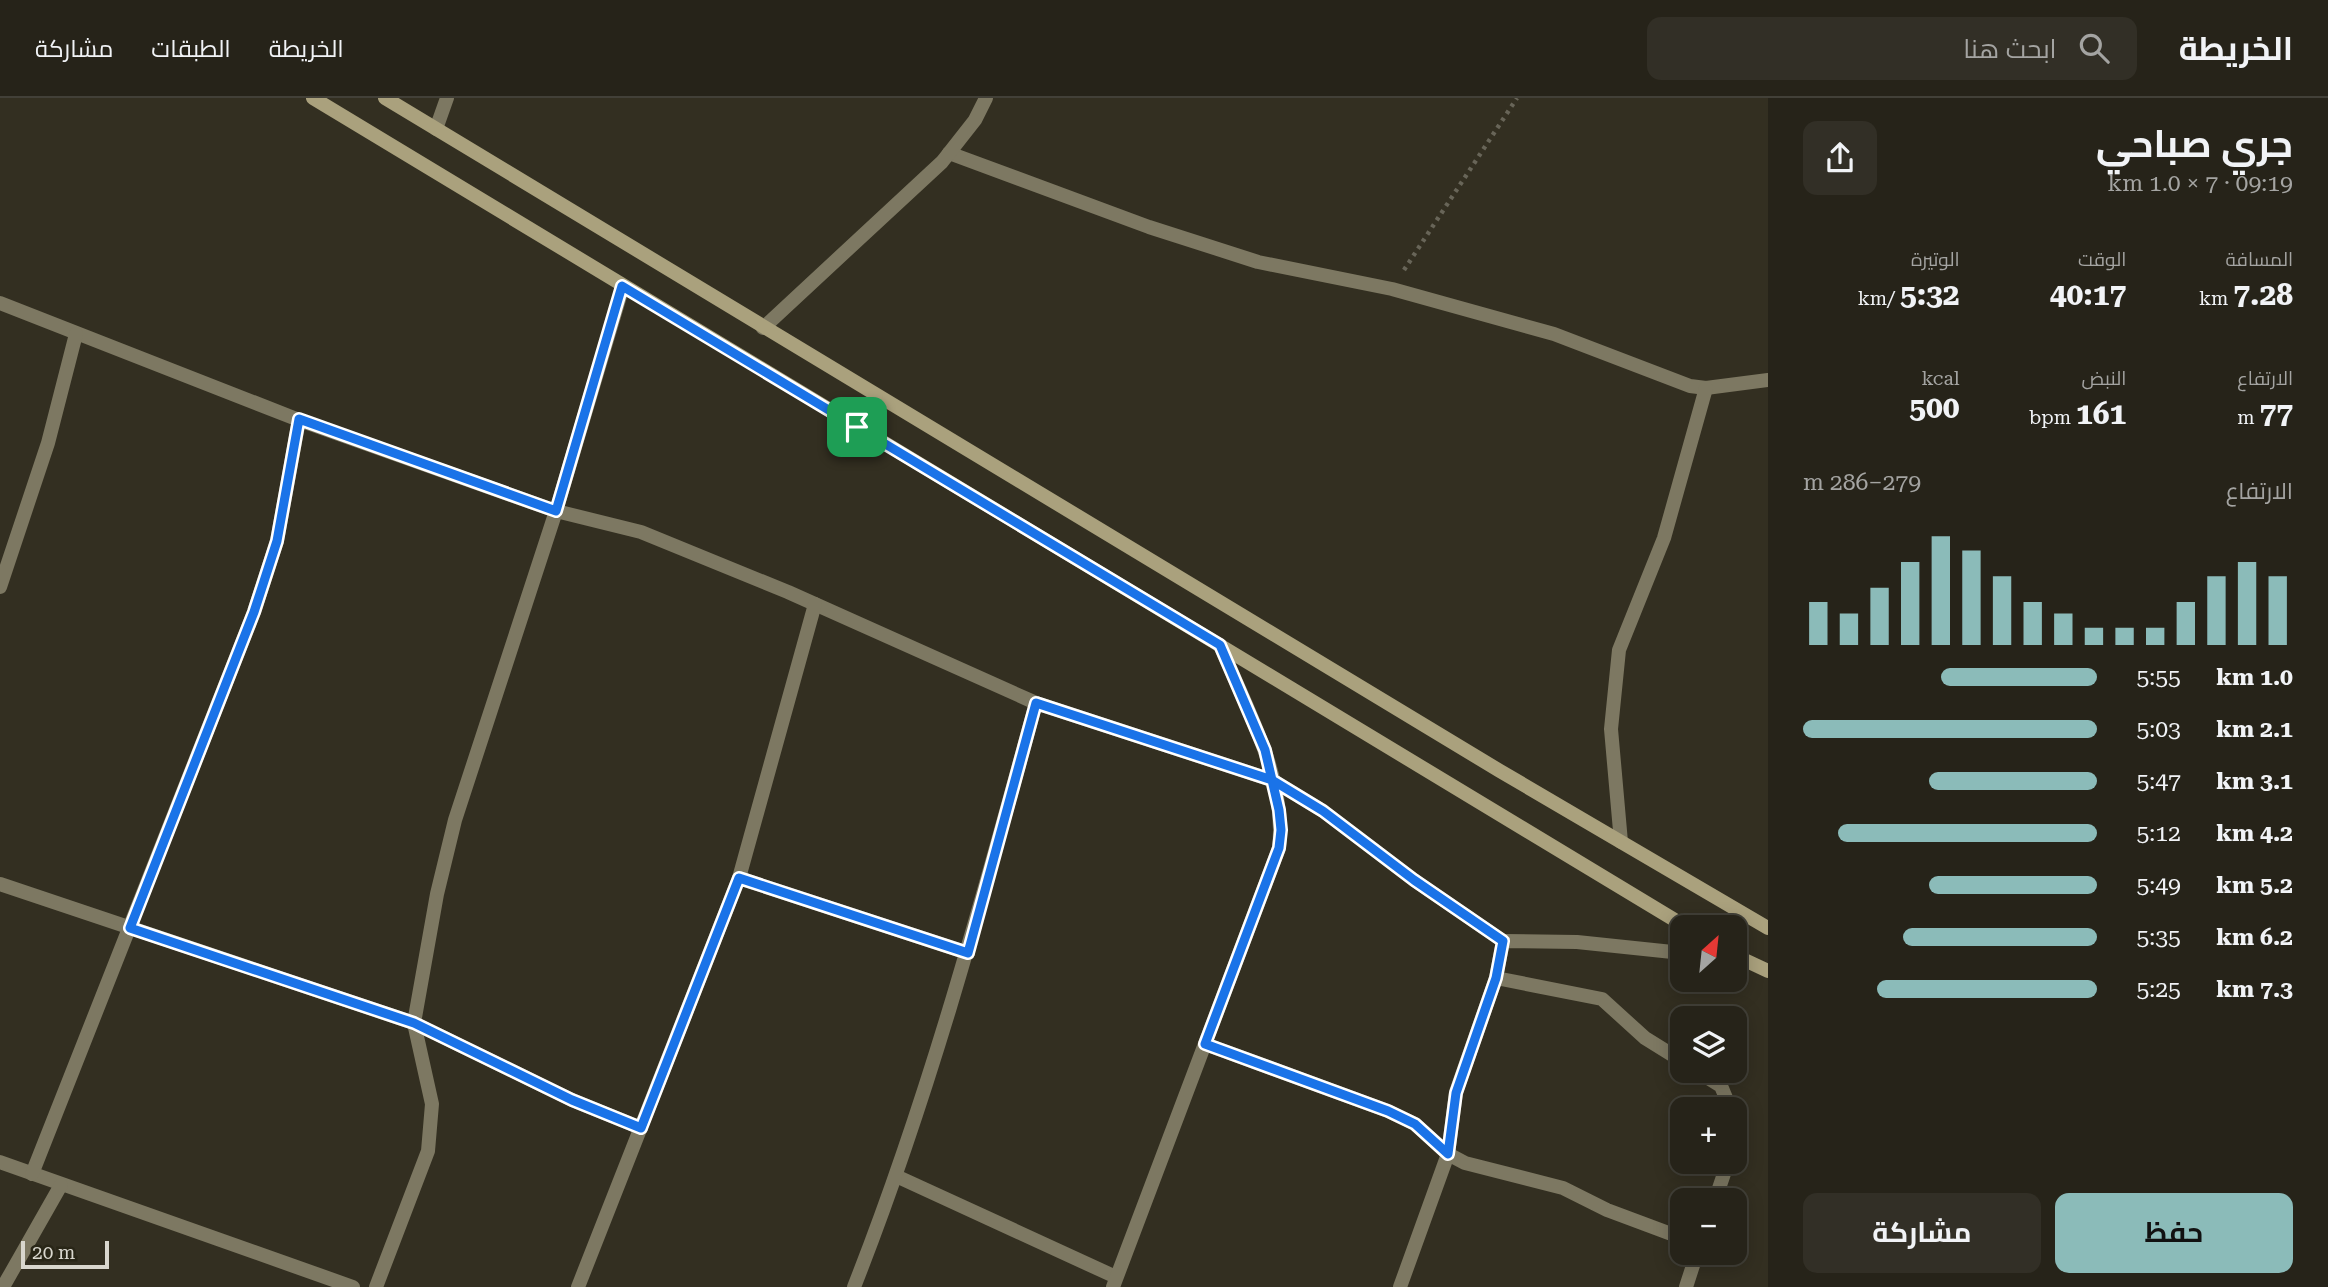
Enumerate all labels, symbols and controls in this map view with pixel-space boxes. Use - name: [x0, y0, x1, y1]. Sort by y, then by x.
- search box: [1647, 17, 2137, 80]
- icon: search: [2075, 29, 2113, 67]
- text: الخريطة: [2179, 29, 2293, 68]
- text: ابحث هنا: [1963, 34, 2057, 64]
- text: مشاركة: [35, 35, 113, 63]
- text: الطبقات: [151, 35, 231, 63]
- text: الخريطة: [269, 35, 344, 63]
- button: share: [1803, 121, 1877, 195]
- text: جري صباحي: [2096, 122, 2293, 166]
- text: 09:19 · 7 × 1.0 km: [2108, 170, 2293, 197]
- text: الوتيرة: [1911, 248, 1960, 271]
- text: الوقت: [2078, 248, 2126, 271]
- text: المسافة: [2225, 248, 2293, 271]
- text: 5:32: [1900, 277, 1960, 312]
- text: 40:17: [2050, 277, 2126, 312]
- text: 7.28: [2233, 277, 2293, 312]
- text: /km: [1858, 287, 1900, 310]
- text: km: [2199, 287, 2233, 310]
- text: kcal: [1921, 367, 1960, 390]
- text: النبض: [2082, 367, 2126, 390]
- text: الارتفاع: [2237, 367, 2293, 390]
- text: 500: [1909, 390, 1960, 425]
- text: 161: [2076, 396, 2126, 431]
- text: 77: [2259, 396, 2293, 431]
- pin: [827, 397, 887, 457]
- text: bpm: [2029, 406, 2076, 429]
- text: m: [2237, 406, 2259, 429]
- icon: arrive: [838, 408, 876, 446]
- text: 279–286 m: [1803, 469, 1921, 496]
- text: الارتفاع: [2226, 478, 2293, 505]
- text: 5:55: [2136, 664, 2181, 691]
- text: 1.0 km: [2216, 664, 2293, 691]
- text: 5:03: [2136, 716, 2181, 743]
- text: 2.1 km: [2216, 716, 2293, 743]
- text: 5:47: [2136, 768, 2181, 795]
- text: 3.1 km: [2216, 768, 2293, 795]
- text: 5:12: [2136, 820, 2181, 847]
- text: 4.2 km: [2216, 820, 2293, 847]
- text: 5:49: [2136, 872, 2181, 899]
- text: 5.2 km: [2216, 872, 2293, 899]
- north arrow: [1670, 915, 1746, 992]
- map controls: [1670, 915, 1747, 1265]
- text: 5:35: [2136, 924, 2181, 951]
- text: 6.2 km: [2216, 924, 2293, 951]
- text: 5:25: [2136, 976, 2181, 1003]
- text: 7.3 km: [2216, 976, 2293, 1003]
- button: layers: [1670, 1006, 1747, 1083]
- button: +: [1670, 1097, 1747, 1174]
- button: −: [1670, 1188, 1747, 1265]
- button: مشاركة: [1803, 1193, 2041, 1273]
- button: حفظ: [2055, 1193, 2293, 1273]
- scale bar: [21, 1238, 108, 1270]
- text: 20 m: [32, 1241, 75, 1264]

